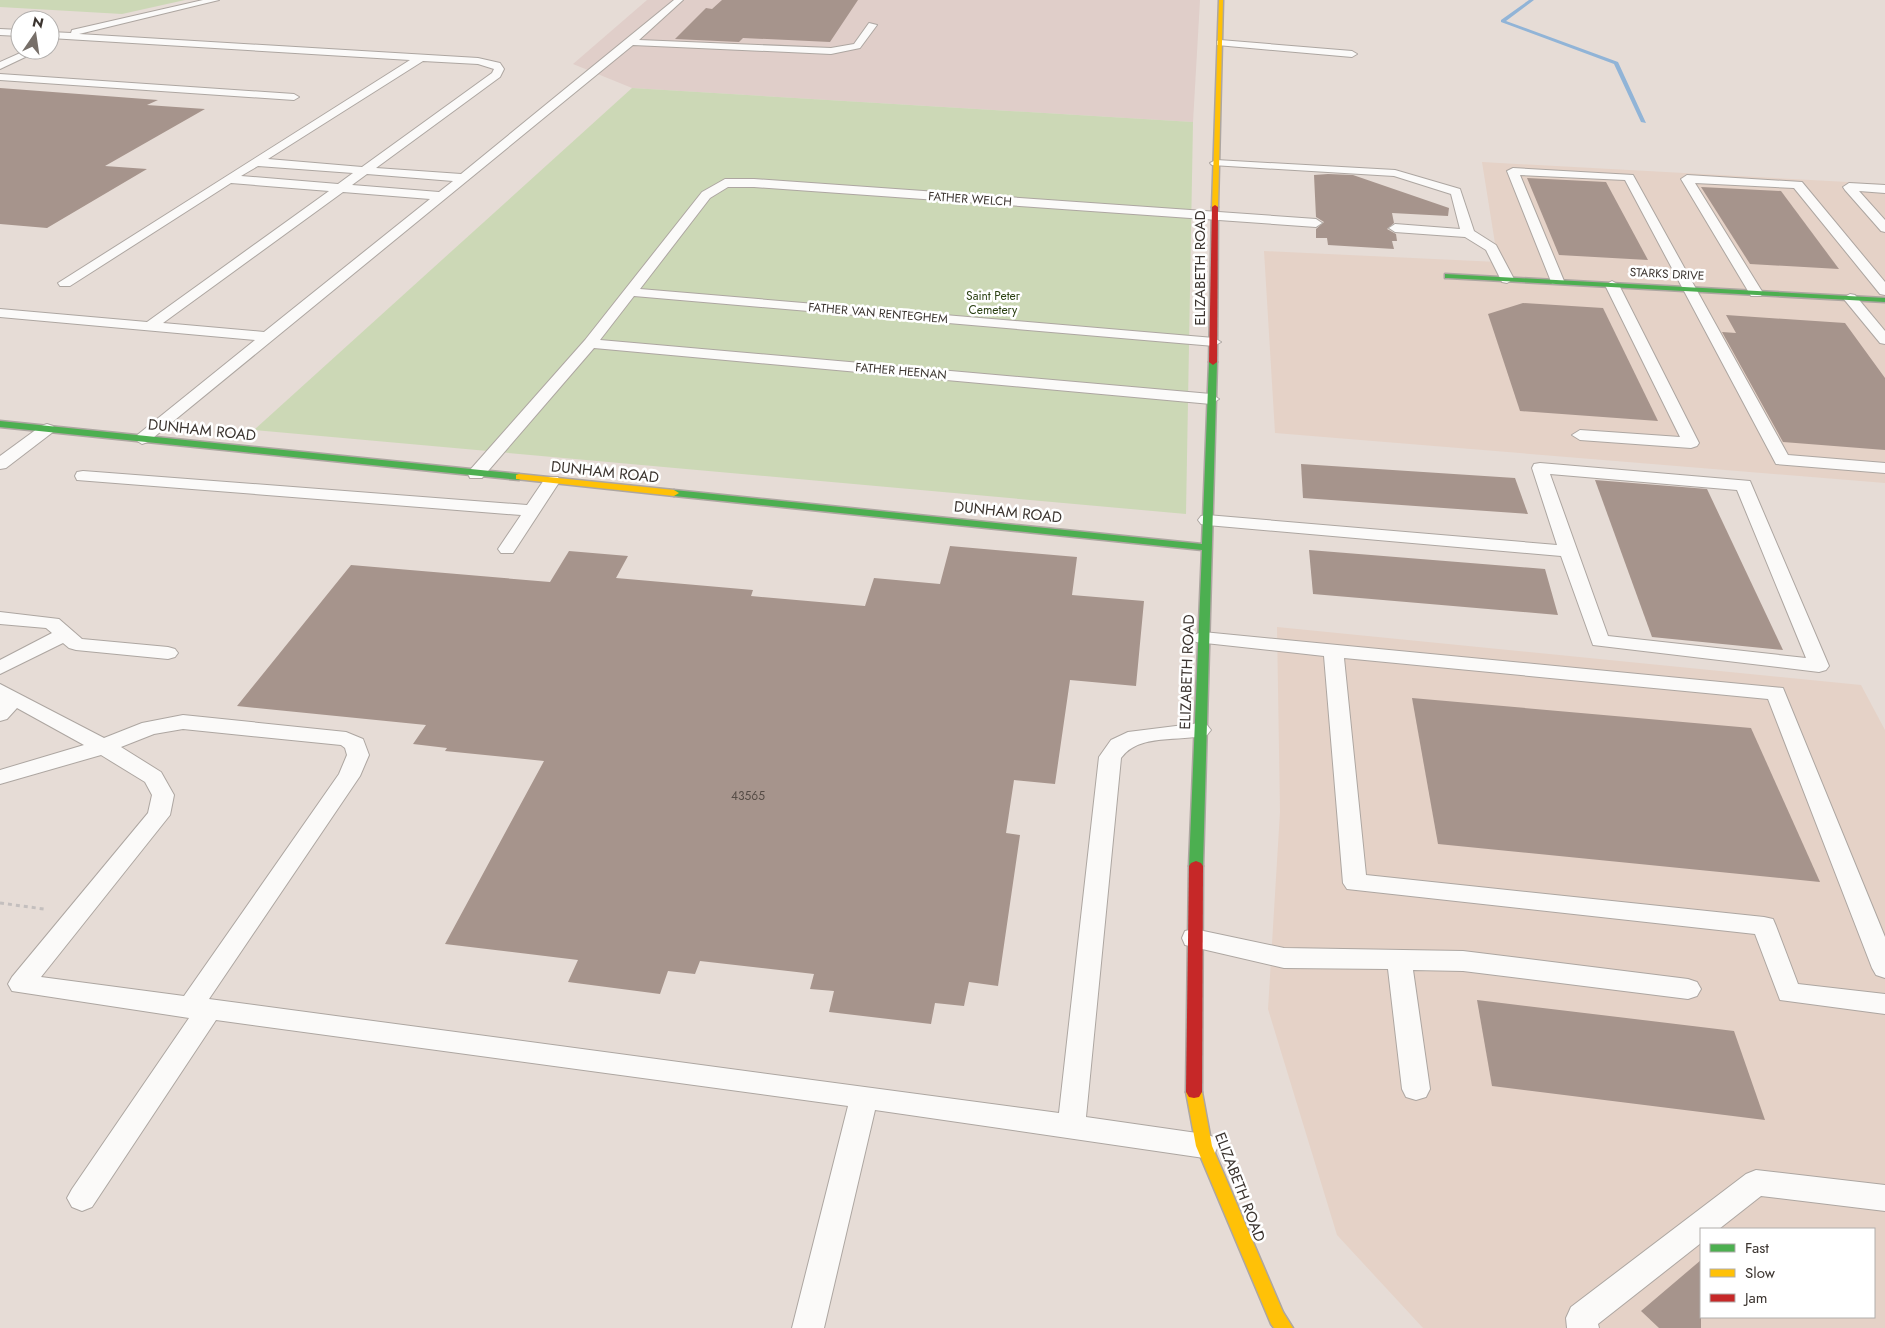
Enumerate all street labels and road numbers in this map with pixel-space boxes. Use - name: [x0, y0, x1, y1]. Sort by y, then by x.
- street label: FATHER WELCH: [928, 187, 1012, 211]
- street label: ELIZABETH ROAD: [1189, 210, 1211, 326]
- street label: STARKS DRIVE: [1629, 263, 1705, 285]
- street label: FATHER VAN RENTEGHEM: [808, 298, 949, 328]
- street label: FATHER HEENAN: [855, 358, 947, 384]
- street label: DUNHAM ROAD: [147, 413, 257, 447]
- street label: DUNHAM ROAD: [550, 455, 660, 489]
- street label: DUNHAM ROAD: [953, 495, 1063, 529]
- street label: ELIZABETH ROAD: [1174, 614, 1200, 730]
- street label: ELIZABETH ROAD: [1209, 1129, 1271, 1245]

